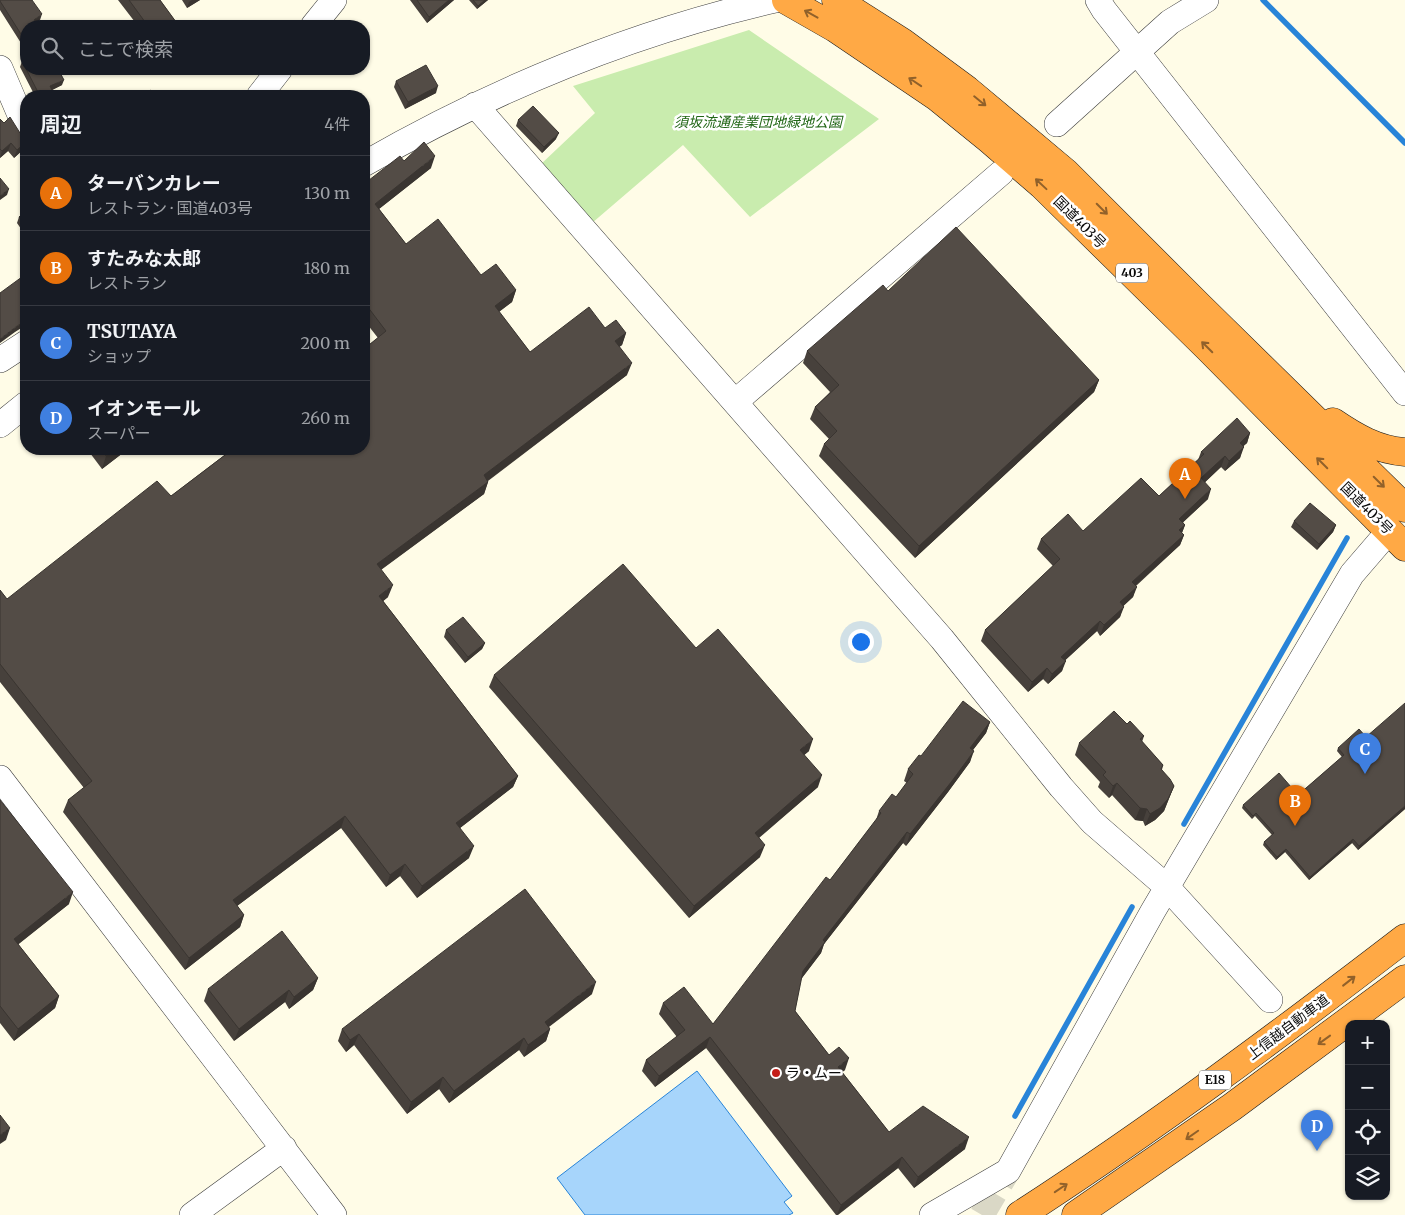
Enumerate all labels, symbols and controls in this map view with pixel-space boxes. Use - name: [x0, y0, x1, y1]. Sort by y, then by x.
- one-way arrow: [804, 8, 818, 18]
- search box: [20, 20, 370, 75]
- icon: search: [38, 34, 66, 62]
- text: ここで検索: [78, 37, 173, 61]
- one-way arrow: [908, 77, 922, 87]
- one-way arrow: [973, 95, 986, 106]
- text: 周辺: [40, 111, 82, 138]
- park label: 須坂流通産業団地緑地公園: [674, 113, 844, 131]
- text: 4件: [324, 114, 350, 134]
- text: ターバンカレー: [87, 171, 221, 195]
- one-way arrow: [1035, 178, 1048, 190]
- text: A: [50, 183, 62, 203]
- text: 130 m: [304, 183, 350, 203]
- street label: 国道403号: [1050, 192, 1110, 252]
- text: レストラン · 国道403号: [87, 198, 253, 218]
- one-way arrow: [1095, 202, 1107, 214]
- text: すたみな太郎: [87, 246, 201, 270]
- text: B: [50, 258, 62, 278]
- text: 180 m: [304, 258, 350, 278]
- road number: 403: [1116, 264, 1148, 282]
- text: レストラン: [87, 273, 167, 293]
- text: TSUTAYA: [87, 319, 177, 343]
- text: C: [51, 333, 61, 353]
- text: 200 m: [300, 333, 350, 353]
- one-way arrow: [1201, 341, 1214, 353]
- text: ショップ: [87, 346, 151, 366]
- text: イオンモール: [87, 396, 201, 420]
- text: D: [50, 408, 62, 428]
- text: 260 m: [301, 408, 350, 428]
- text: スーパー: [87, 423, 151, 443]
- one-way arrow: [1315, 457, 1328, 469]
- pin: A: [1169, 458, 1201, 499]
- one-way arrow: [1373, 476, 1385, 489]
- street label: 国道403号: [1337, 478, 1397, 538]
- your location: [848, 629, 874, 655]
- pin: C: [1349, 733, 1381, 774]
- pin: B: [1279, 785, 1311, 826]
- one-way arrow: [1342, 976, 1356, 986]
- street label: 上信越自動車道: [1243, 990, 1333, 1064]
- map controls: [1345, 1020, 1390, 1200]
- button: +: [1345, 1020, 1390, 1065]
- one-way arrow: [1317, 1035, 1331, 1045]
- place label: ラ・ムー: [786, 1064, 842, 1082]
- button: −: [1345, 1065, 1390, 1110]
- marker: ラ・ムー: [770, 1067, 782, 1079]
- road number: E18: [1199, 1070, 1231, 1090]
- pin: D: [1301, 1110, 1333, 1151]
- button: locate: [1345, 1110, 1390, 1155]
- one-way arrow: [1185, 1130, 1199, 1140]
- button: layers: [1345, 1155, 1390, 1200]
- one-way arrow: [1053, 1183, 1067, 1193]

